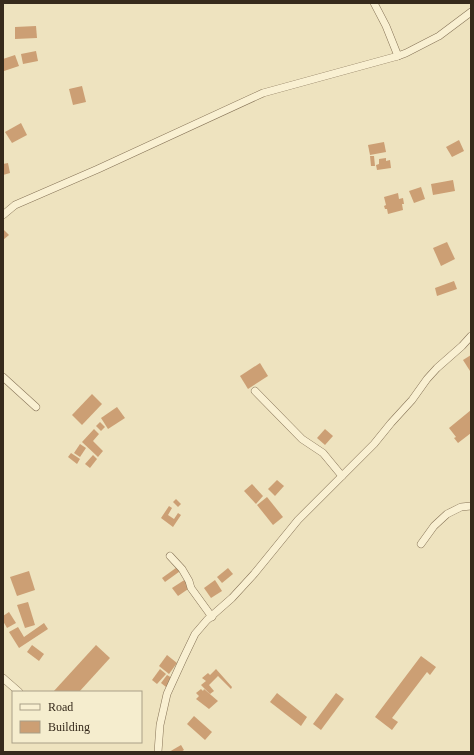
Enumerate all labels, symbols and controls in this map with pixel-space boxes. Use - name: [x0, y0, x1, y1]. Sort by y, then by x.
- legend: [12, 691, 142, 743]
- text: Road: [48, 700, 73, 714]
- text: Building: [48, 720, 90, 734]

